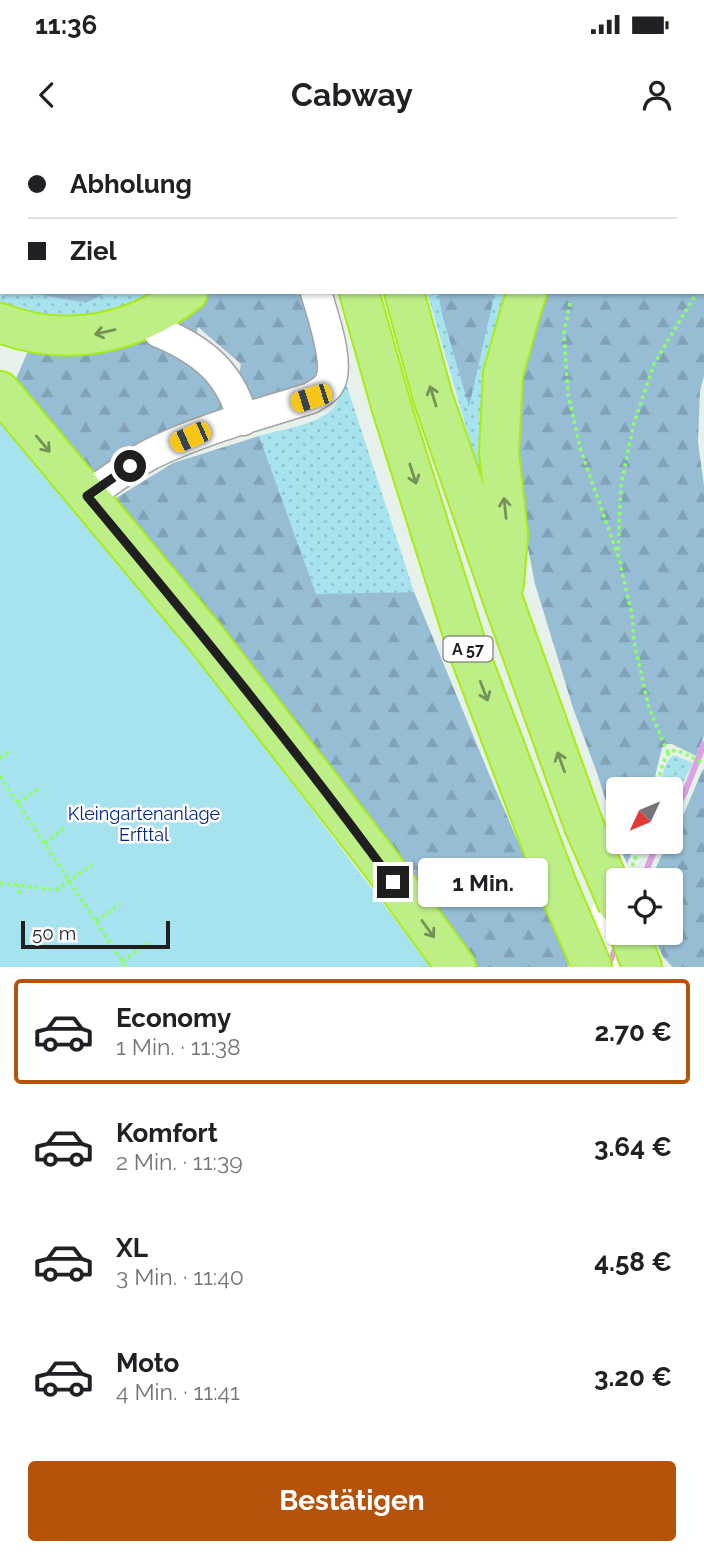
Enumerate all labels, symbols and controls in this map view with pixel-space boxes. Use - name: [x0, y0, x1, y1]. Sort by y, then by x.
- text: 11:36: [35, 10, 97, 40]
- icon: back: [28, 76, 66, 114]
- text: Cabway: [291, 76, 413, 113]
- icon: person: [638, 76, 676, 114]
- text: Abholung: [70, 169, 192, 199]
- text: Ziel: [70, 236, 117, 266]
- one-way arrow: [94, 326, 117, 339]
- car: [288, 382, 335, 414]
- one-way arrow: [426, 386, 439, 408]
- car: [167, 419, 214, 455]
- one-way arrow: [36, 434, 51, 452]
- route start: [114, 450, 146, 482]
- one-way arrow: [407, 463, 420, 485]
- one-way arrow: [498, 497, 511, 520]
- road number: A 57: [444, 636, 492, 662]
- one-way arrow: [478, 679, 491, 701]
- one-way arrow: [554, 751, 566, 773]
- north arrow: [606, 777, 682, 854]
- map controls: [606, 777, 683, 945]
- park label: Kleingartenanlage Erfttal: [68, 803, 221, 845]
- callout: 1 Min.: [418, 858, 547, 906]
- route end: [377, 866, 409, 898]
- button: locate: [606, 868, 683, 945]
- text: 1 Min.: [452, 869, 514, 896]
- scale bar: [21, 918, 170, 950]
- one-way arrow: [421, 919, 435, 938]
- text: 50 m: [32, 922, 76, 944]
- icon: car: [32, 1000, 95, 1063]
- text: Economy: [116, 1003, 231, 1033]
- text: 2.70 €: [594, 1017, 672, 1047]
- text: 1 Min. · 11:38: [116, 1033, 241, 1060]
- icon: car: [32, 1115, 95, 1178]
- text: Komfort: [116, 1118, 218, 1148]
- text: 3.64 €: [594, 1132, 672, 1162]
- text: 2 Min. · 11:39: [116, 1148, 243, 1175]
- icon: car: [32, 1230, 95, 1293]
- text: XL: [116, 1233, 148, 1263]
- text: 4.58 €: [594, 1247, 672, 1277]
- text: 3 Min. · 11:40: [116, 1263, 244, 1290]
- icon: car: [32, 1345, 95, 1408]
- text: Moto: [116, 1348, 179, 1378]
- text: 3.20 €: [594, 1362, 672, 1392]
- text: 4 Min. · 11:41: [116, 1378, 240, 1405]
- button: Bestätigen: [28, 1461, 676, 1541]

